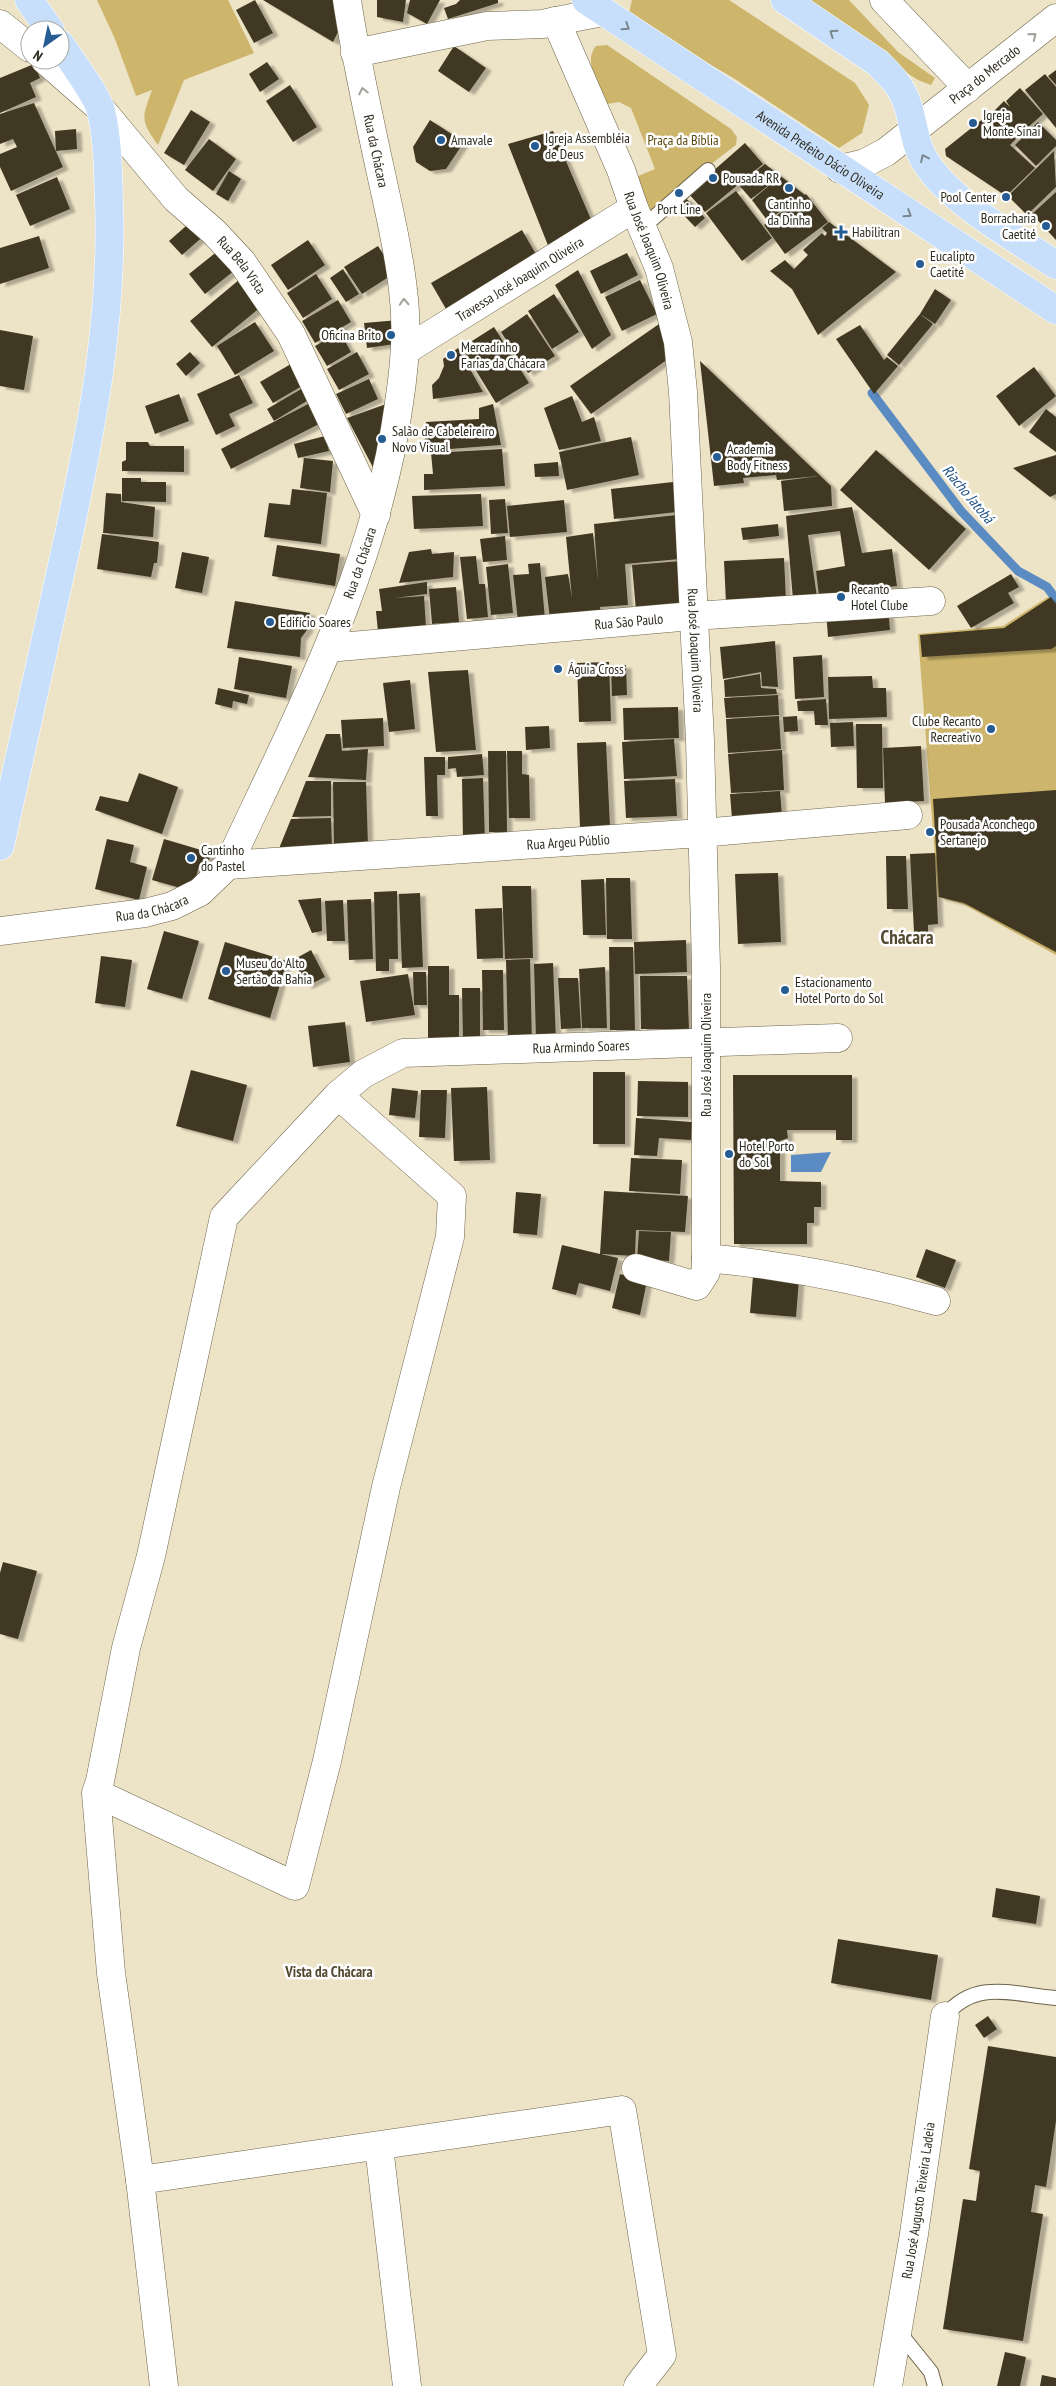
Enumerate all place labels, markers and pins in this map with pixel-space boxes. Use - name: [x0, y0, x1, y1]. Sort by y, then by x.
- place label: Igreja Monte Sinai: [983, 106, 1040, 140]
- marker: Igreja Monte Sinai: [967, 117, 979, 129]
- place label: Igreja Assembléia de Deus: [545, 129, 630, 163]
- place label: Amavale: [451, 131, 493, 149]
- marker: Amavale: [435, 134, 447, 146]
- marker: Igreja Assembléia de Deus: [529, 140, 541, 152]
- place label: Pousada RR: [723, 169, 780, 187]
- marker: Pousada RR: [707, 172, 719, 184]
- marker: Cantinho da Dinha: [783, 182, 795, 194]
- marker: Port Line: [673, 187, 685, 199]
- place label: Pool Center: [940, 188, 996, 206]
- marker: Pool Center: [1000, 191, 1012, 203]
- place label: Cantinho da Dinha: [767, 195, 811, 229]
- place label: Port Line: [657, 200, 701, 218]
- place label: Borracharia Caetité: [981, 209, 1036, 243]
- marker: Borracharia Caetité: [1040, 220, 1052, 232]
- place label: Habilitran: [852, 223, 900, 241]
- marker: Habilitran: [834, 225, 848, 239]
- place label: Eucalipto Caetité: [930, 247, 975, 281]
- marker: Eucalipto Caetité: [914, 258, 926, 270]
- place label: Oficina Brito: [321, 326, 381, 344]
- marker: Oficina Brito: [385, 329, 397, 341]
- place label: Mercadinho Farias da Chácara: [461, 338, 545, 372]
- marker: Mercadinho Farias da Chácara: [445, 349, 457, 361]
- place label: Salão de Cabeleireiro Novo Visual: [392, 422, 495, 456]
- marker: Salão de Cabeleireiro Novo Visual: [376, 433, 388, 445]
- place label: Academia Body Fitness: [727, 440, 788, 474]
- marker: Academia Body Fitness: [711, 451, 723, 463]
- place label: Recanto Hotel Clube: [851, 580, 908, 614]
- marker: Recanto Hotel Clube: [835, 591, 847, 603]
- place label: Edifício Soares: [280, 613, 351, 631]
- marker: Edifício Soares: [264, 616, 276, 628]
- place label: Águia Cross: [568, 660, 624, 678]
- marker: Águia Cross: [552, 663, 564, 675]
- place label: Clube Recanto Recreativo: [912, 712, 981, 746]
- marker: Clube Recanto Recreativo: [985, 723, 997, 735]
- place label: Pousada Aconchego Sertanejo: [940, 815, 1035, 849]
- marker: Pousada Aconchego Sertanejo: [924, 826, 936, 838]
- place label: Cantinho do Pastel: [201, 841, 246, 875]
- marker: Cantinho do Pastel: [185, 852, 197, 864]
- place label: Museu do Alto Sertão da Bahia: [236, 954, 312, 988]
- marker: Museu do Alto Sertão da Bahia: [220, 965, 232, 977]
- place label: Estacionamento Hotel Porto do Sol: [795, 973, 884, 1007]
- marker: Estacionamento Hotel Porto do Sol: [779, 984, 791, 996]
- place label: Hotel Porto do Sol: [739, 1137, 794, 1171]
- marker: Hotel Porto do Sol: [723, 1148, 735, 1160]

